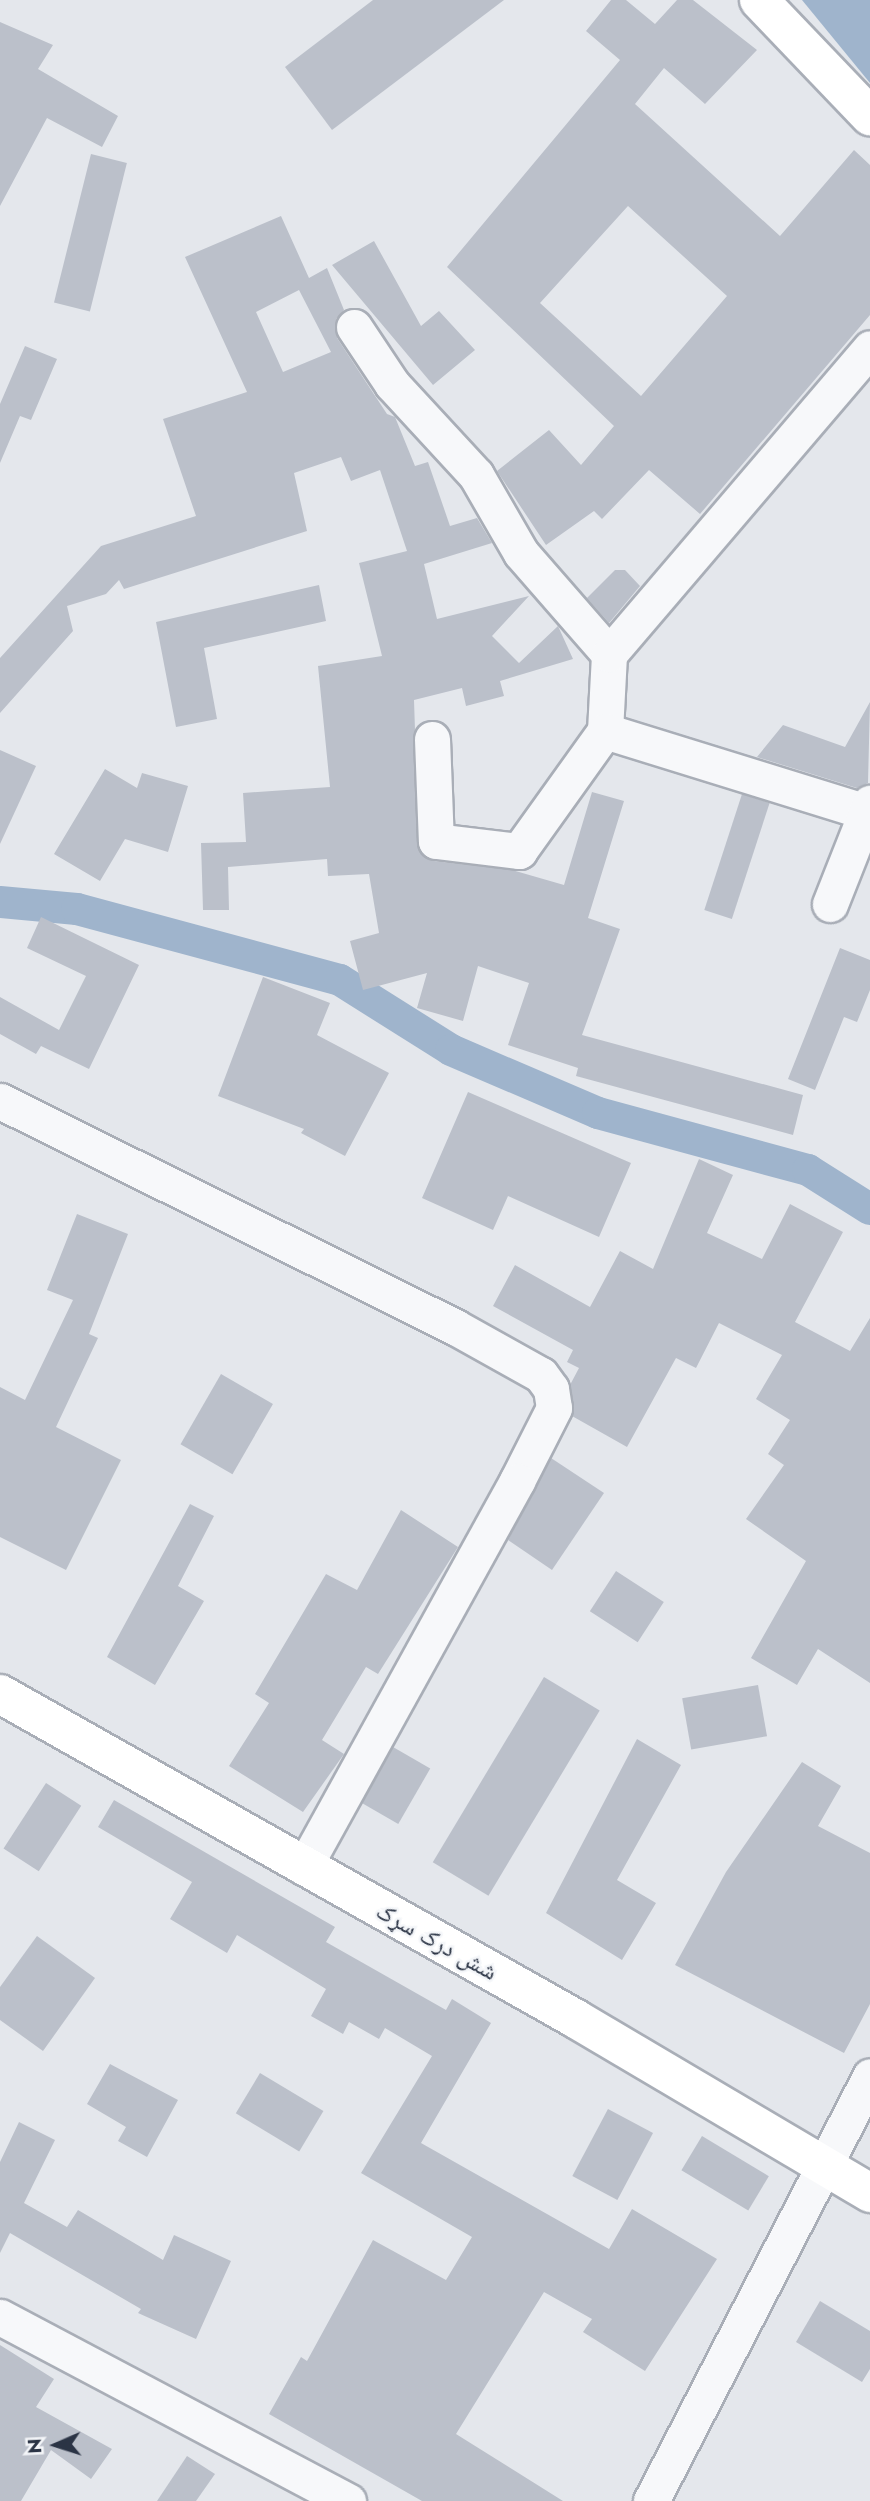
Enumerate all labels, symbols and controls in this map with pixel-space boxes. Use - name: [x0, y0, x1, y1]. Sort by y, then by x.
- street label: شش درک سړک: [371, 1896, 503, 1986]
- north arrow: [21, 2410, 91, 2480]
- text: N: [21, 2438, 48, 2454]

